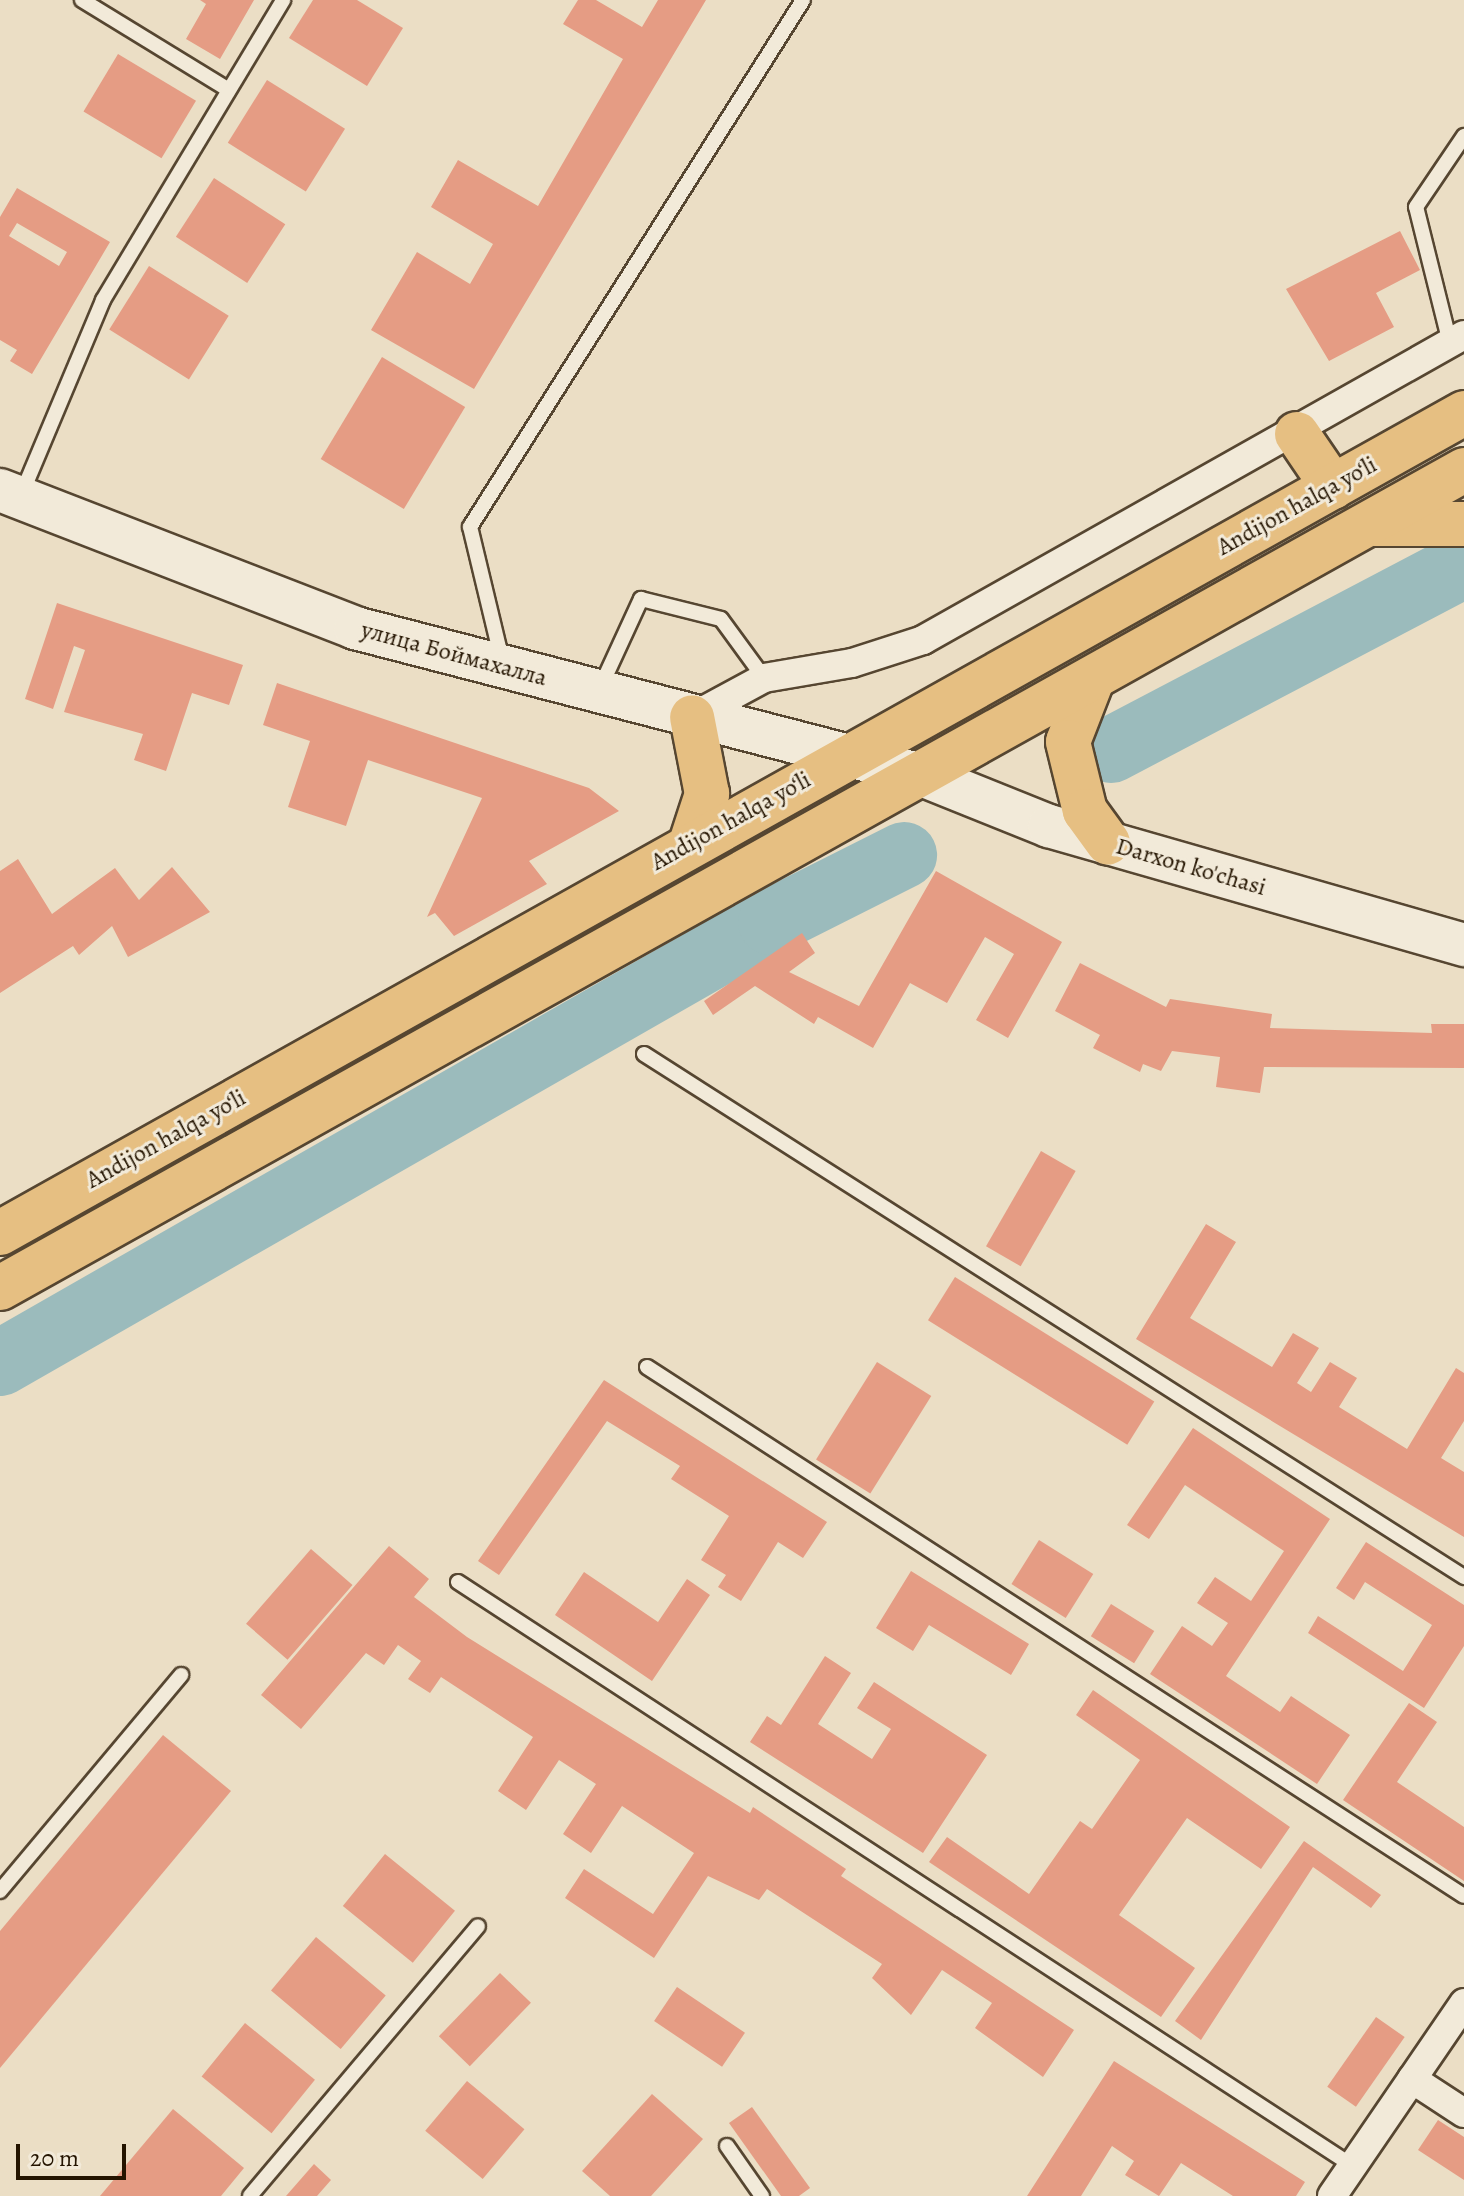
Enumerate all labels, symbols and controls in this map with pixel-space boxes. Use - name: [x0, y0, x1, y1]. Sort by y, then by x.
- street label: Andijon halqa yo‘li: [1212, 450, 1382, 562]
- street label: улица Боймахалла: [358, 615, 550, 693]
- street label: Andijon halqa yo‘li: [646, 765, 816, 877]
- street label: Darxon ko'chasi: [1113, 832, 1269, 902]
- street label: Andijon halqa yo‘li: [81, 1083, 251, 1195]
- scale bar: [20, 2128, 130, 2178]
- text: 20 m: [30, 2142, 79, 2174]

